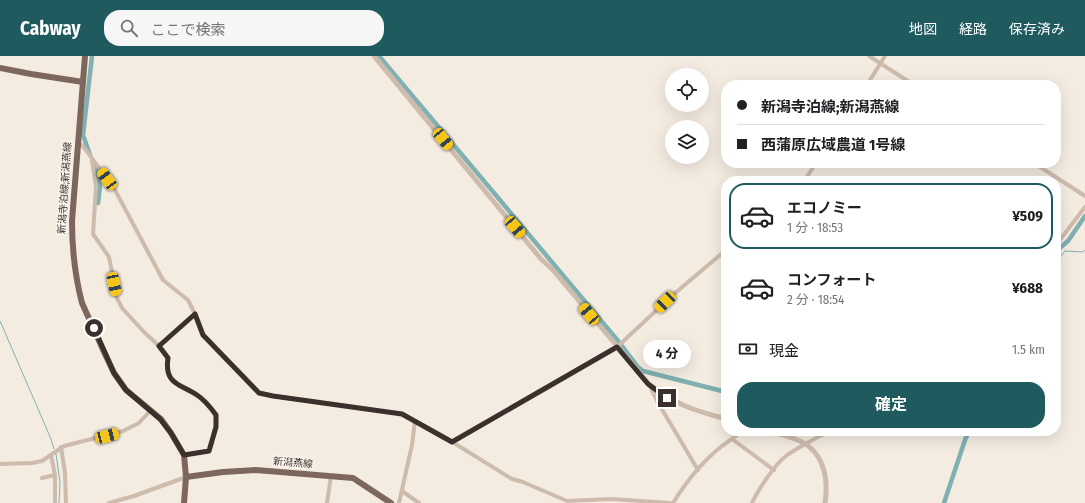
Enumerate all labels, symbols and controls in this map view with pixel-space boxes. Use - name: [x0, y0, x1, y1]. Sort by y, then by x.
- search box: [104, 10, 384, 46]
- text: Cabway: [20, 17, 80, 40]
- icon: search: [118, 17, 140, 39]
- text: ここで検索: [150, 21, 226, 39]
- text: 地図: [909, 21, 937, 38]
- text: 経路: [959, 21, 987, 38]
- text: 保存済み: [1009, 21, 1065, 38]
- map controls: [665, 68, 709, 164]
- button: locate: [665, 68, 709, 112]
- text: 新潟寺泊線;新潟燕線: [761, 98, 899, 116]
- button: layers: [665, 120, 709, 164]
- car: [431, 126, 455, 152]
- text: 西蒲原広域農道 1号線: [761, 136, 905, 154]
- street label: 新潟寺泊線;新潟燕線: [56, 142, 74, 234]
- car: [95, 166, 119, 192]
- icon: car: [739, 198, 775, 234]
- text: エコノミー: [787, 199, 862, 217]
- text: ¥509: [1012, 207, 1043, 225]
- car: [503, 214, 527, 240]
- text: 1 分 · 18:53: [787, 220, 843, 235]
- icon: car: [739, 270, 775, 306]
- car: [106, 271, 122, 297]
- text: コンフォート: [787, 271, 877, 289]
- text: ¥688: [1012, 279, 1043, 297]
- car: [652, 289, 678, 315]
- text: 2 分 · 18:54: [787, 292, 844, 307]
- car: [577, 301, 601, 327]
- route start: [85, 319, 103, 337]
- icon: cash: [737, 338, 759, 360]
- callout: 4 分: [643, 340, 691, 368]
- text: 現金: [769, 342, 799, 360]
- text: 1.5 km: [1012, 342, 1045, 357]
- text: 4 分: [656, 346, 678, 361]
- button: 確定: [737, 382, 1045, 428]
- route end: [658, 389, 676, 407]
- car: [94, 427, 120, 445]
- street label: 新潟燕線: [273, 456, 313, 470]

